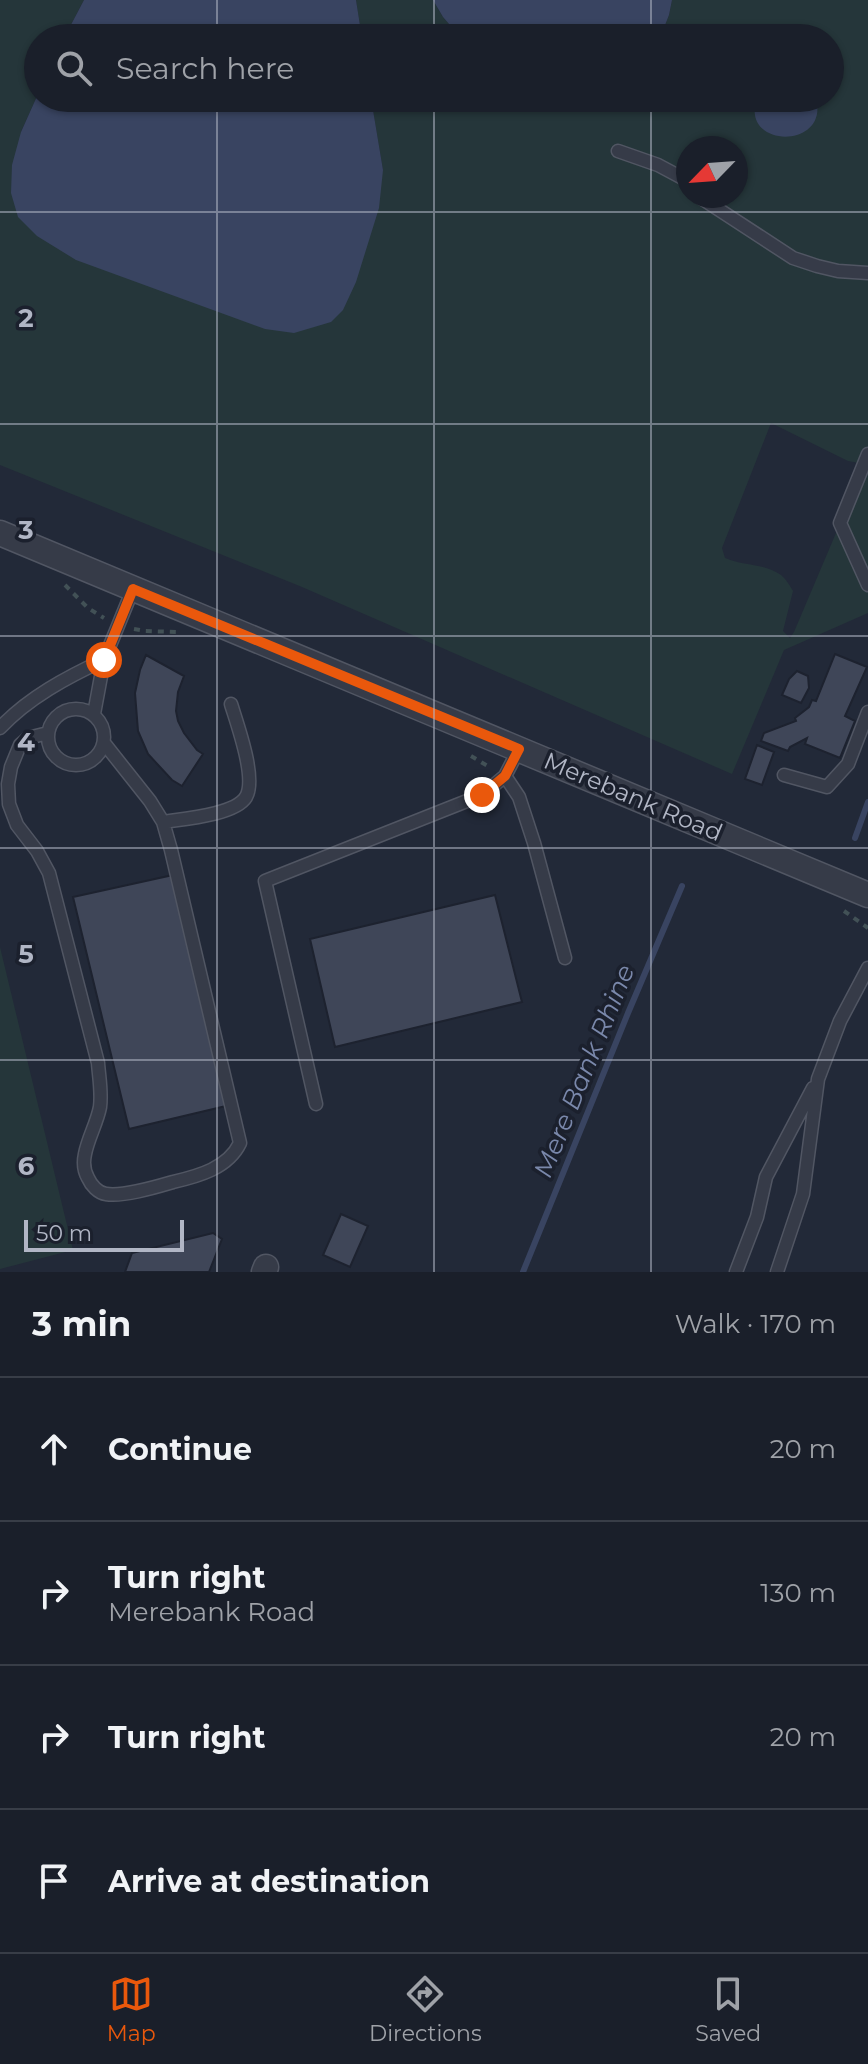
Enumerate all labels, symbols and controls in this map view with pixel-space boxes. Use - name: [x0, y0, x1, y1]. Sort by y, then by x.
- search box: [24, 24, 844, 112]
- icon: search: [52, 46, 96, 90]
- text: Search here: [116, 50, 294, 87]
- north arrow: [676, 136, 748, 208]
- text: 2: [18, 302, 34, 334]
- text: 3: [17, 514, 34, 546]
- route start: [86, 642, 122, 678]
- text: 4: [17, 726, 35, 758]
- street label: Merebank Road: [540, 746, 727, 847]
- route end: [464, 777, 500, 813]
- text: 5: [18, 938, 34, 970]
- water label: Mere Bank Rhine: [527, 960, 641, 1182]
- text: 6: [18, 1150, 35, 1182]
- scale bar: [24, 1216, 184, 1252]
- text: 50 m: [36, 1220, 92, 1247]
- text: 3 min: [32, 1303, 131, 1345]
- text: Walk · 170 m: [675, 1308, 836, 1340]
- icon: ahead: [32, 1427, 76, 1471]
- text: Continue: [108, 1431, 252, 1468]
- text: 20 m: [770, 1433, 836, 1465]
- text: Turn right: [108, 1559, 265, 1596]
- icon: right: [32, 1571, 76, 1615]
- text: 130 m: [760, 1577, 836, 1609]
- text: Merebank Road: [108, 1596, 315, 1628]
- icon: right: [32, 1715, 76, 1759]
- text: Turn right: [108, 1719, 265, 1756]
- text: 20 m: [770, 1721, 836, 1753]
- icon: arrive: [32, 1859, 76, 1903]
- text: Arrive at destination: [108, 1863, 430, 1900]
- tab: Map: [107, 1972, 156, 2047]
- tab: Directions: [369, 1972, 482, 2047]
- tab: Saved: [695, 1972, 761, 2047]

